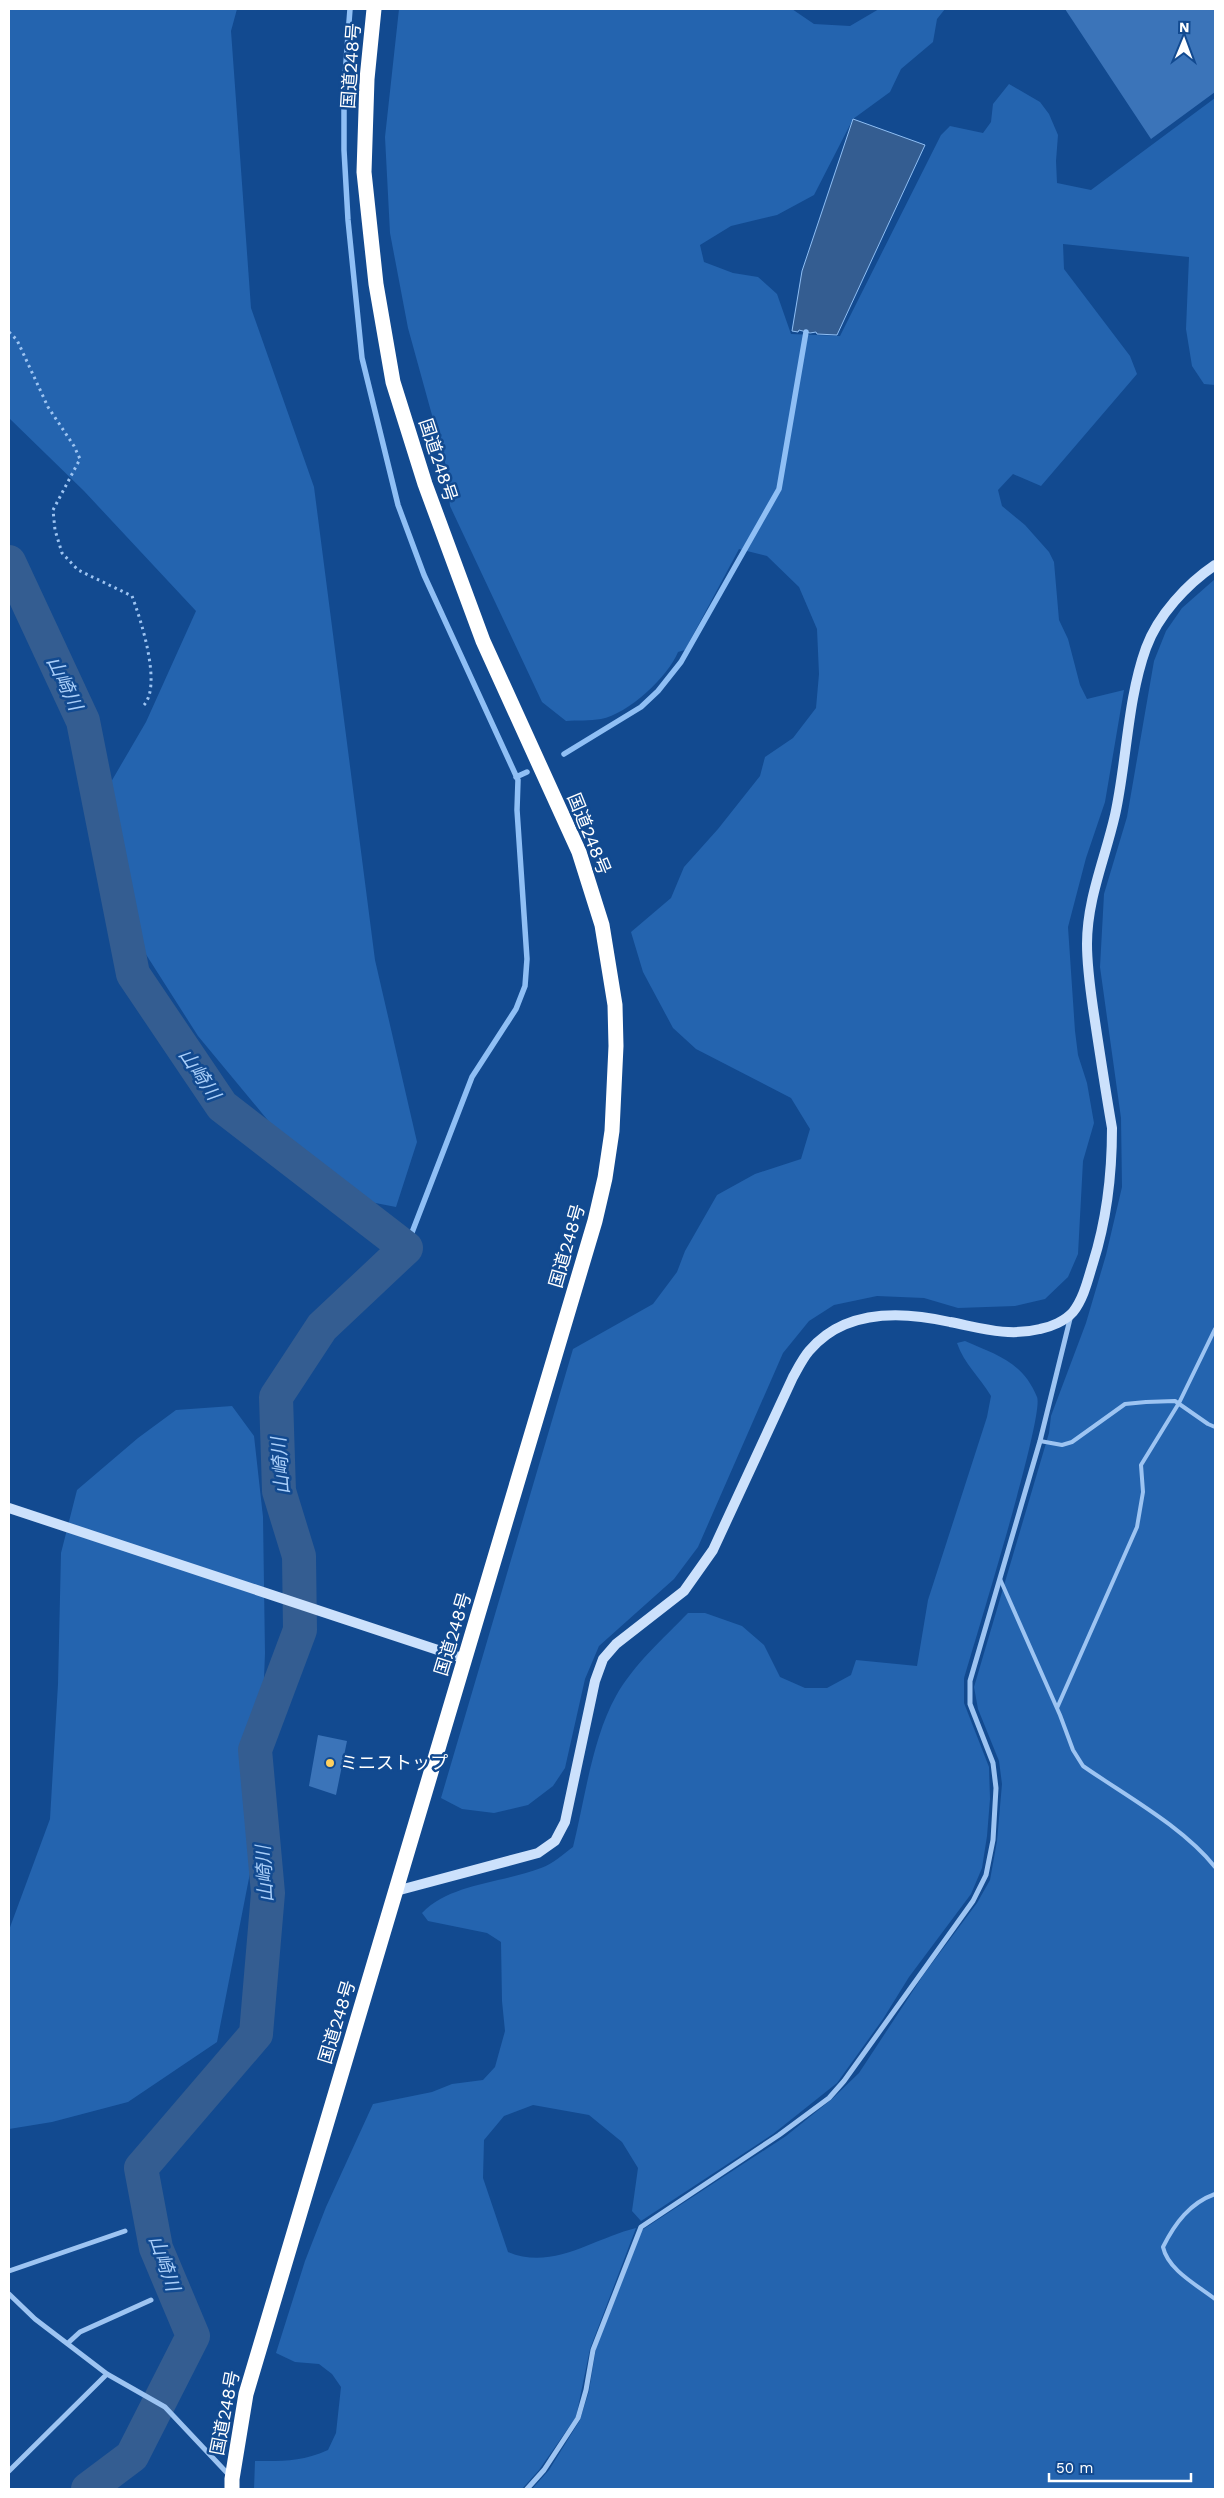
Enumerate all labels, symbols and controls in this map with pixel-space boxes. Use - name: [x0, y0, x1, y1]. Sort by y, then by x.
- north arrow: [1159, 15, 1209, 65]
- text: N: [1179, 19, 1190, 35]
- street label: 国道248号: [337, 22, 364, 110]
- street label: 国道248号: [415, 416, 462, 504]
- water label: 山崎川: [42, 653, 88, 716]
- street label: 国道248号: [564, 790, 615, 878]
- water label: 山崎川: [174, 1044, 226, 1106]
- street label: 国道248号: [545, 1202, 588, 1290]
- water label: 山崎川: [267, 1435, 294, 1495]
- street label: 国道248号: [430, 1590, 475, 1678]
- place label: ミニストップ: [340, 1752, 448, 1773]
- marker: ミニストップ: [324, 1757, 336, 1769]
- water label: 山崎川: [251, 1843, 277, 1903]
- street label: 国道248号: [314, 1978, 359, 2066]
- water label: 山崎川: [144, 2232, 185, 2296]
- street label: 国道248号: [206, 2369, 243, 2457]
- scale bar: [1049, 2450, 1192, 2482]
- text: 50 m: [1056, 2459, 1093, 2477]

